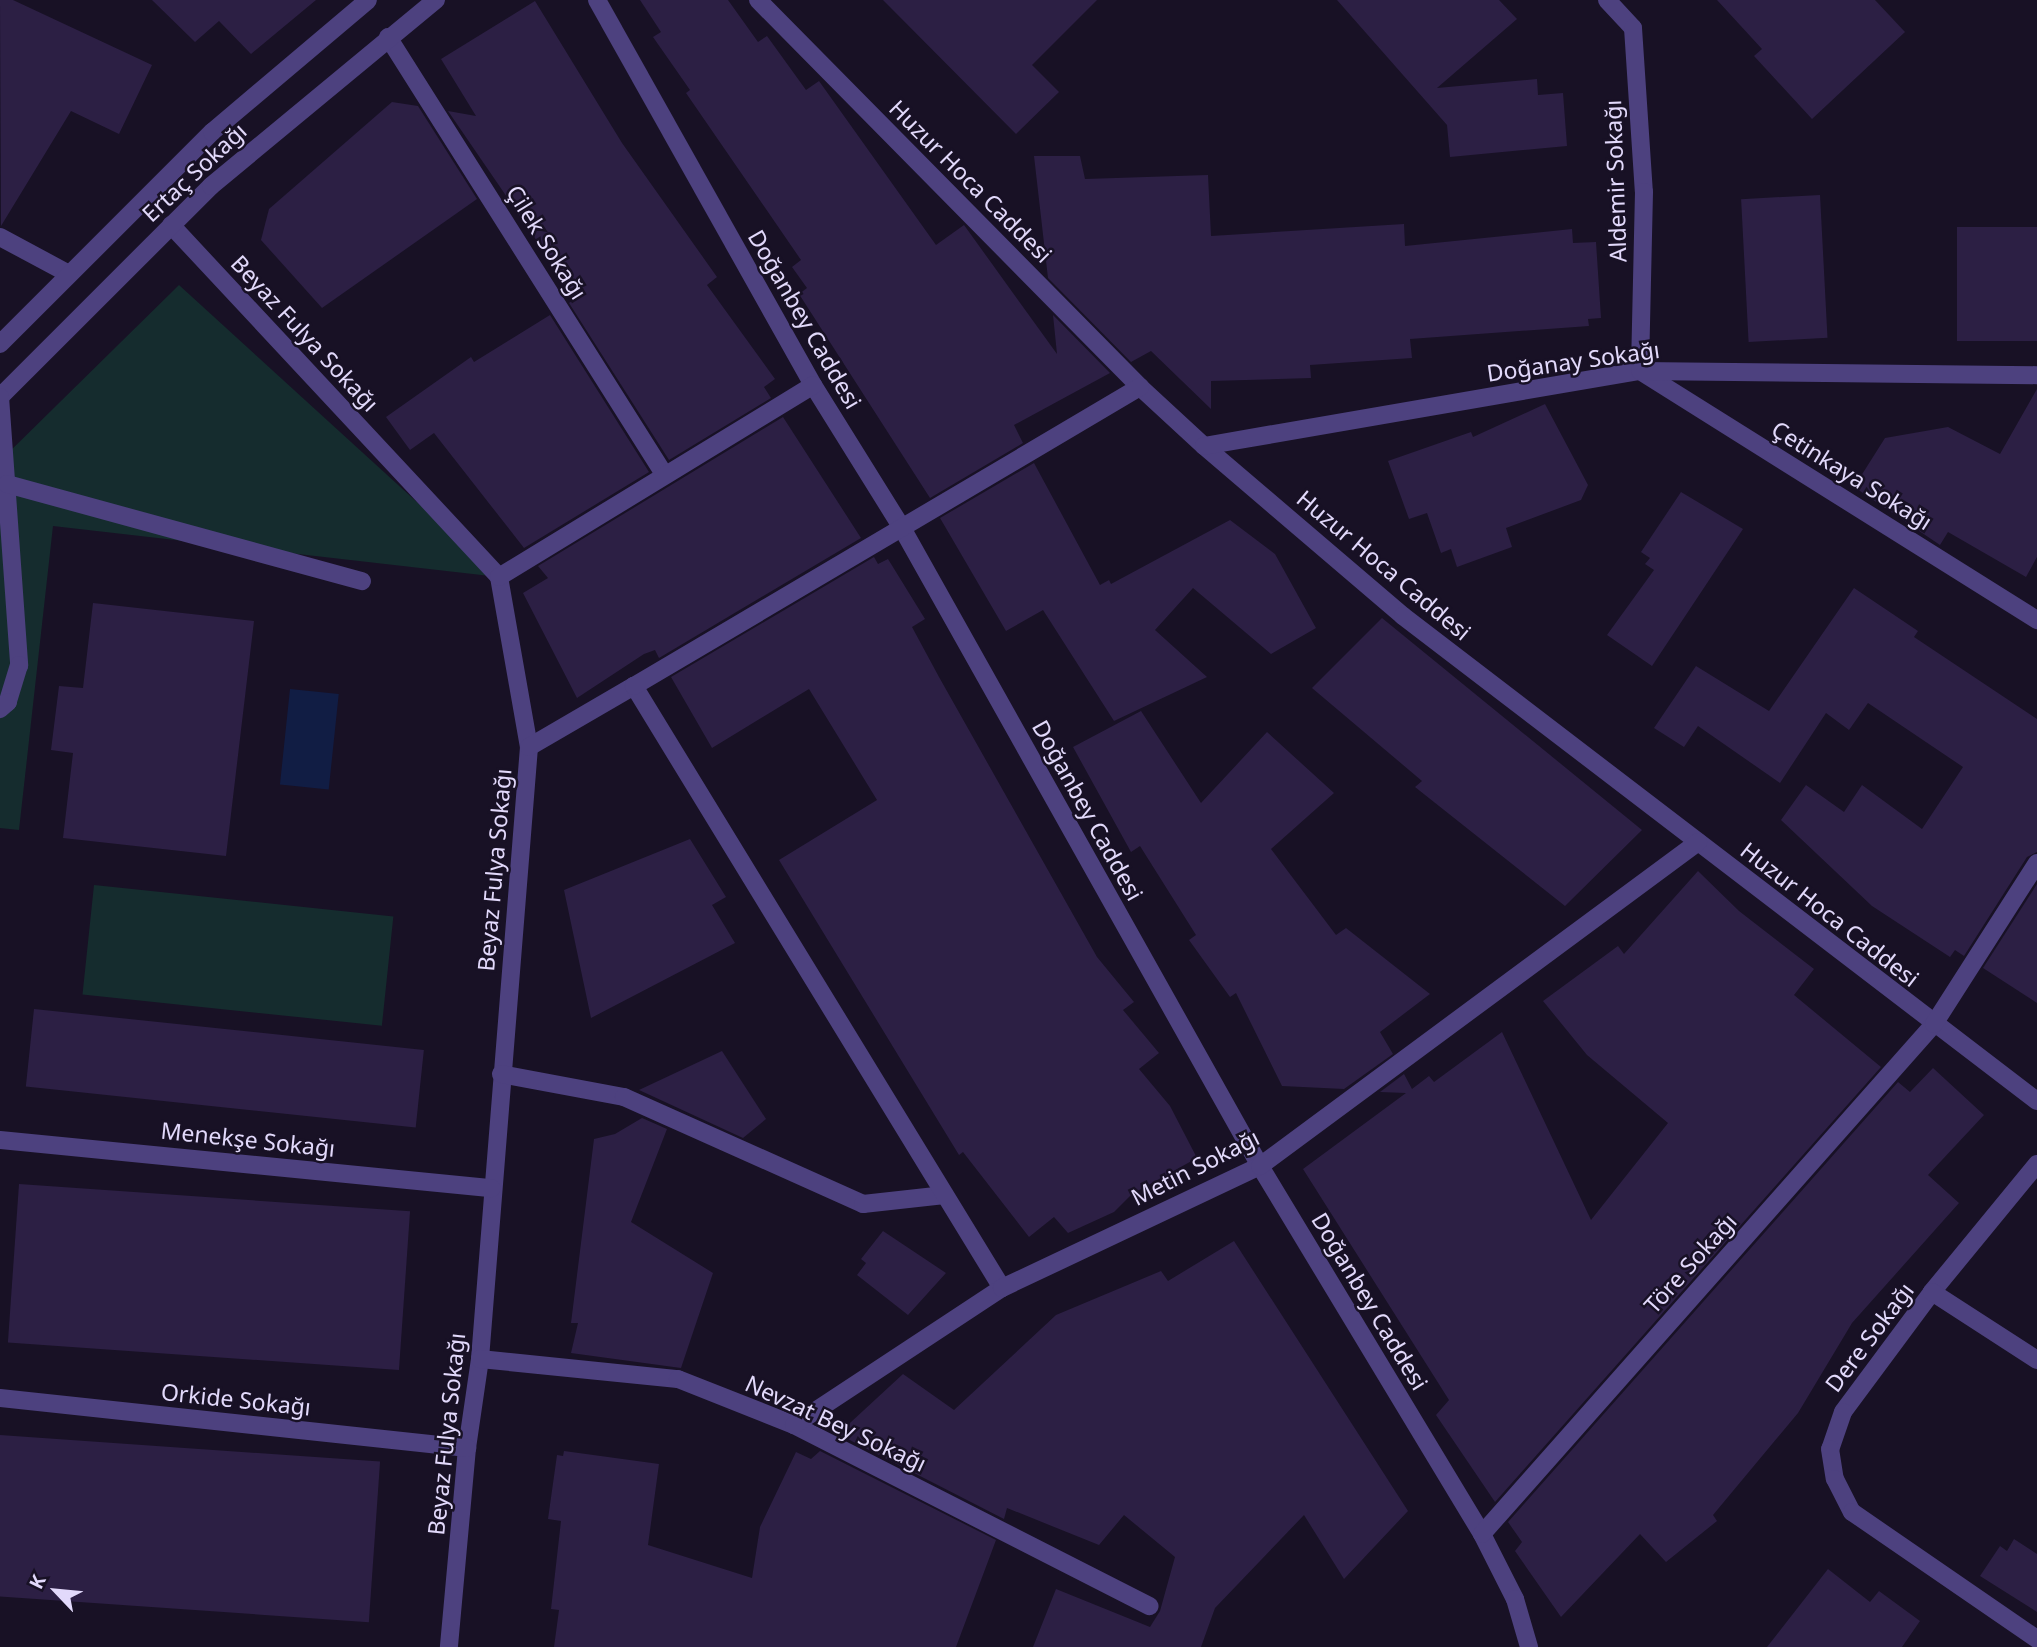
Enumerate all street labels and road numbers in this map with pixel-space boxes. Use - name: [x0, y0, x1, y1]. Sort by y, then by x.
- street label: Huzur Hoca Caddesi: [884, 94, 1058, 268]
- street label: Aldemir Sokağı: [1598, 99, 1632, 263]
- street label: Ertaç Sokağı: [136, 117, 252, 227]
- street label: Çilek Sokağı: [501, 180, 593, 304]
- street label: Doğanbey Caddesi: [743, 225, 867, 413]
- street label: Beyaz Fulya Sokağı: [226, 249, 384, 417]
- street label: Doğanay Sokağı: [1485, 335, 1661, 387]
- street label: Çetinkaya Sokağı: [1767, 415, 1937, 535]
- street label: Huzur Hoca Caddesi: [1292, 484, 1476, 646]
- street label: Doğanbey Caddesi: [1027, 715, 1149, 905]
- street label: Beyaz Fulya Sokağı: [471, 767, 517, 973]
- street label: Huzur Hoca Caddesi: [1735, 836, 1925, 992]
- street label: Menekşe Sokağı: [159, 1116, 337, 1162]
- street label: Metin Sokağı: [1126, 1123, 1264, 1211]
- street label: Doğanbey Caddesi: [1306, 1207, 1434, 1395]
- street label: Töre Sokağı: [1638, 1207, 1742, 1319]
- street label: Dere Sokağı: [1819, 1277, 1919, 1397]
- street label: Beyaz Fulya Sokağı: [422, 1331, 470, 1537]
- street label: Nevzat Bey Sokağı: [741, 1369, 931, 1477]
- street label: Orkide Sokağı: [160, 1377, 312, 1421]

